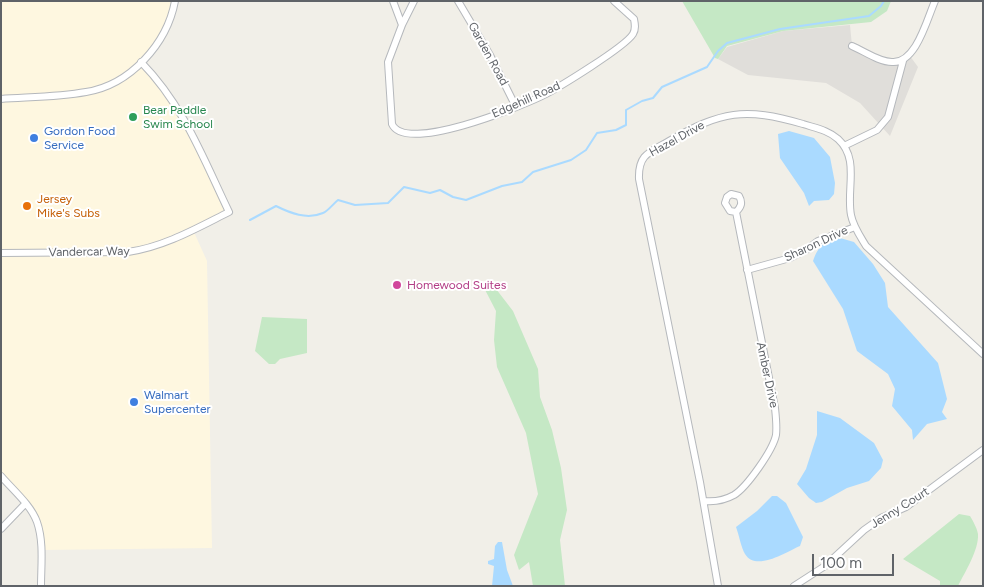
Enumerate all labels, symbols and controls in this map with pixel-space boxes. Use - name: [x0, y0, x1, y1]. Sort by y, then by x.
- street label: Garden Road: [465, 20, 511, 88]
- street label: Edgehill Road: [490, 79, 562, 121]
- place label: Bear Paddle Swim School: [143, 103, 213, 131]
- marker: Bear Paddle Swim School: [127, 111, 139, 123]
- street label: Hazel Drive: [647, 118, 707, 160]
- place label: Gordon Food Service: [44, 124, 115, 152]
- marker: Gordon Food Service: [28, 132, 40, 144]
- place label: Jersey Mike's Subs: [37, 192, 100, 220]
- marker: Jersey Mike's Subs: [21, 200, 33, 212]
- street label: Sharon Drive: [782, 223, 850, 265]
- street label: Vandercar Way: [48, 244, 130, 260]
- place label: Homewood Suites: [407, 278, 506, 292]
- marker: Homewood Suites: [391, 279, 403, 291]
- street label: Amber Drive: [753, 341, 781, 409]
- place label: Walmart Supercenter: [144, 388, 211, 416]
- marker: Walmart Supercenter: [128, 396, 140, 408]
- street label: Jenny Court: [868, 484, 932, 532]
- scale bar: [814, 544, 896, 576]
- text: 100 m: [820, 554, 862, 572]

